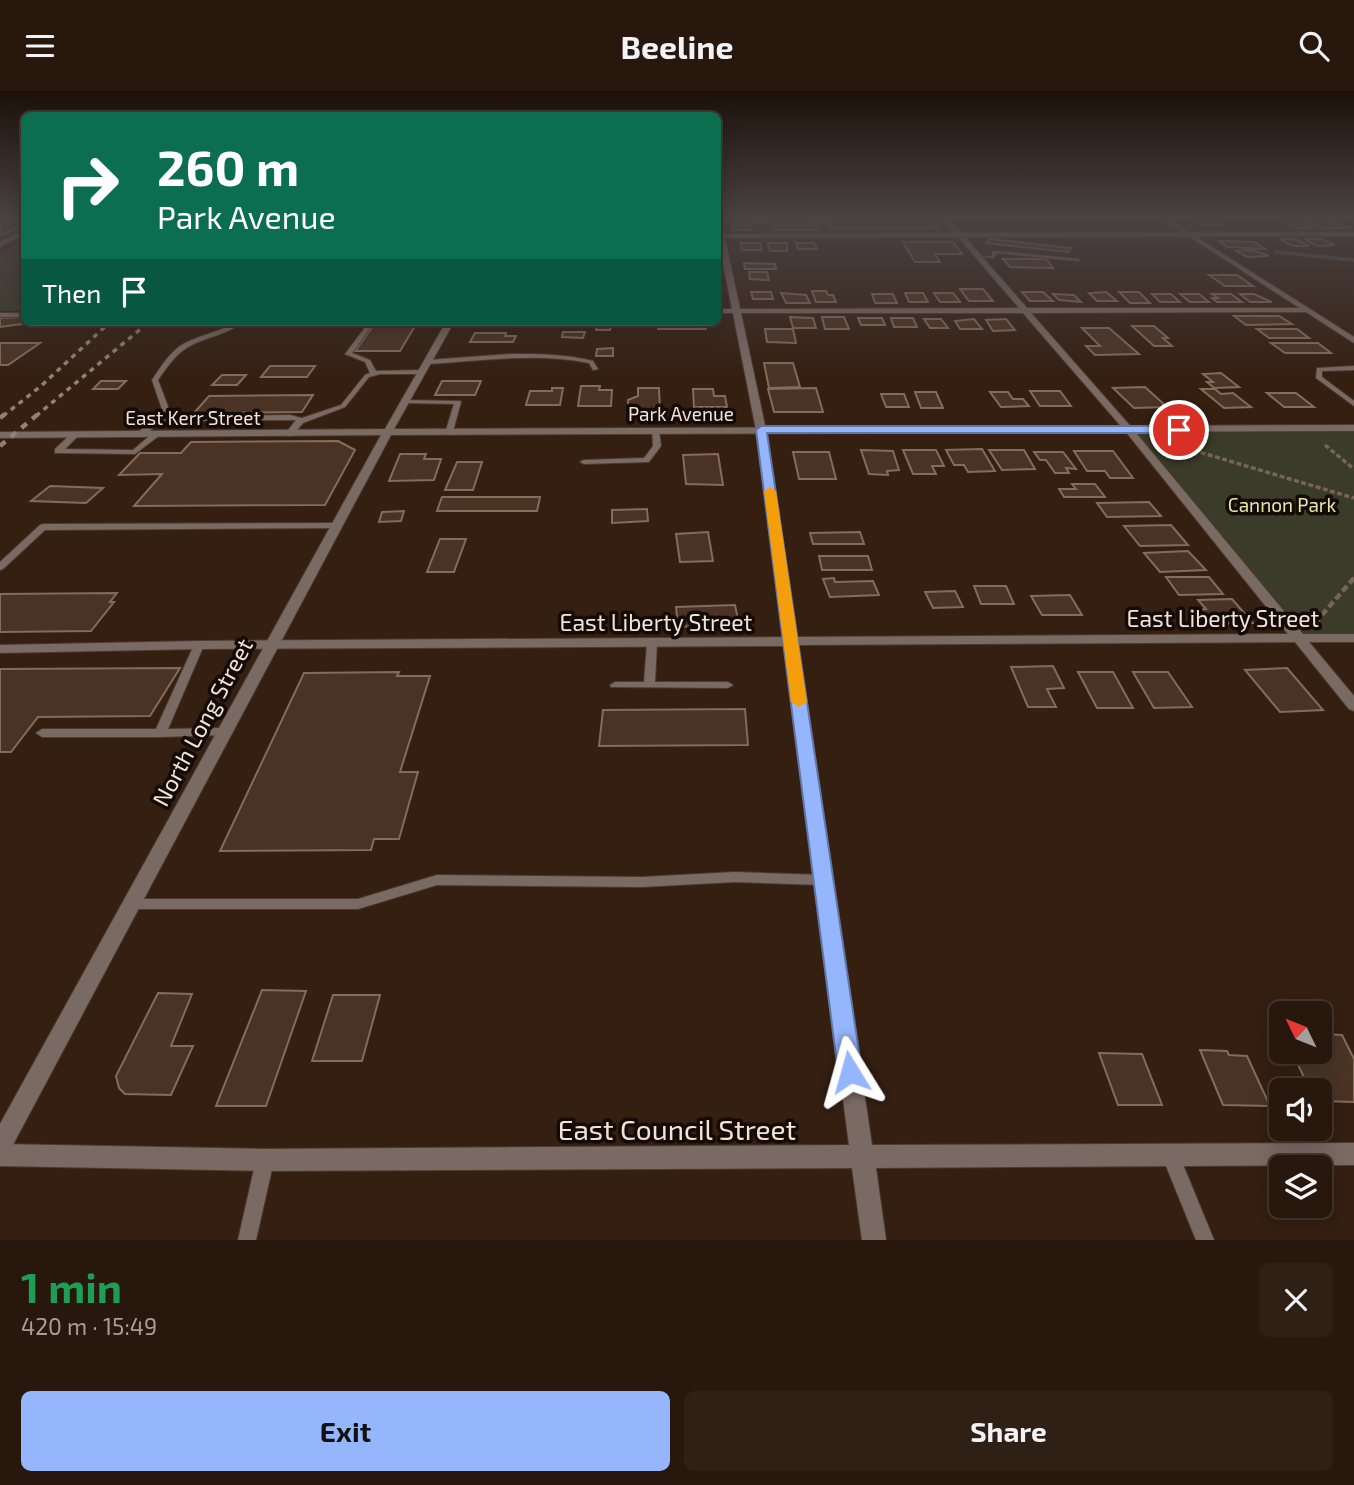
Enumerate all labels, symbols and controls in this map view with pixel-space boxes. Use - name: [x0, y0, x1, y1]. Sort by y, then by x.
- icon: menu: [21, 27, 59, 65]
- text: Beeline: [620, 27, 734, 65]
- icon: search: [1295, 27, 1333, 65]
- text: 260 m: [157, 137, 299, 196]
- icon: right: [42, 140, 133, 231]
- text: Park Avenue: [157, 197, 336, 235]
- icon: arrive: [115, 273, 153, 311]
- text: Then: [42, 277, 101, 308]
- pin: [1149, 400, 1209, 460]
- street label: Park Avenue: [628, 402, 734, 425]
- street label: East Kerr Street: [125, 406, 261, 429]
- icon: arrive: [1160, 411, 1198, 449]
- park label: Cannon Park: [1228, 493, 1336, 516]
- street label: East Liberty Street: [1127, 604, 1320, 632]
- street label: East Liberty Street: [560, 608, 753, 636]
- street label: North Long Street: [146, 633, 258, 811]
- north arrow: [1269, 1001, 1332, 1064]
- map controls: [1269, 1001, 1332, 1218]
- position arrow: [813, 1035, 887, 1109]
- button: sound: [1269, 1078, 1332, 1141]
- street label: East Council Street: [558, 1112, 796, 1146]
- button: layers: [1269, 1155, 1332, 1218]
- text: 1 min: [21, 1261, 122, 1311]
- button: close: [1259, 1263, 1333, 1337]
- text: 420 m · 15:49: [21, 1312, 157, 1340]
- button: Exit: [21, 1391, 670, 1471]
- button: Share: [684, 1391, 1333, 1471]

